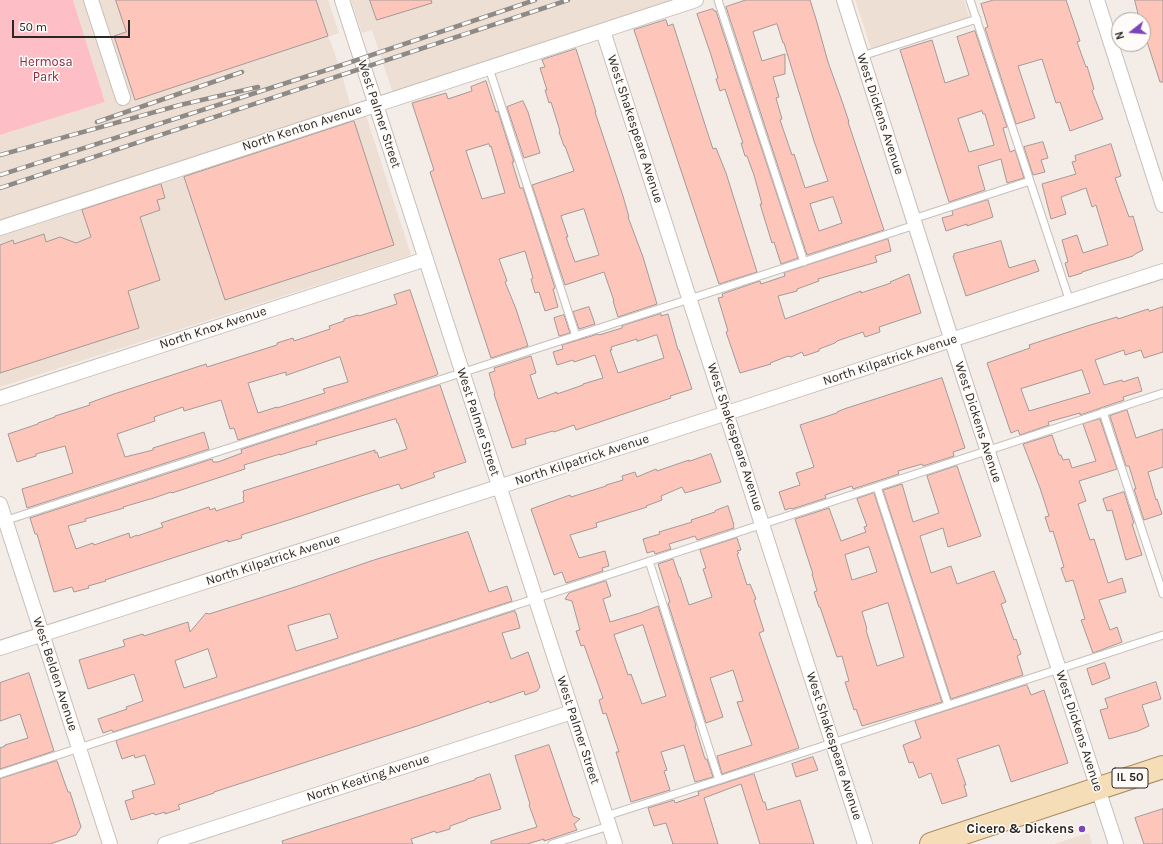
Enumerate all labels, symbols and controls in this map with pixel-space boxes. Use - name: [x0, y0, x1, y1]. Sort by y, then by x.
- scale bar: [14, 12, 132, 38]
- north arrow: [1111, 12, 1151, 52]
- text: 50 m: [19, 20, 47, 34]
- text: N: [1113, 30, 1127, 41]
- street label: West Dickens Avenue: [853, 51, 907, 177]
- street label: West Shakespeare Avenue: [604, 53, 666, 205]
- park label: Hermosa Park: [19, 54, 73, 85]
- street label: West Palmer Street: [354, 58, 404, 170]
- street label: North Kenton Avenue: [240, 101, 364, 155]
- street label: North Knox Avenue: [157, 303, 269, 353]
- street label: North Kilpatrick Avenue: [821, 331, 959, 389]
- street label: West Dickens Avenue: [951, 359, 1005, 485]
- street label: West Shakespeare Avenue: [704, 361, 766, 513]
- street label: West Palmer Street: [453, 366, 503, 478]
- street label: North Kilpatrick Avenue: [513, 431, 651, 489]
- street label: North Kilpatrick Avenue: [204, 531, 342, 589]
- street label: West Belden Avenue: [29, 615, 81, 733]
- street label: West Dickens Avenue: [1052, 668, 1106, 794]
- street label: West Shakespeare Avenue: [803, 670, 865, 822]
- street label: West Palmer Street: [553, 674, 603, 786]
- street label: North Keating Avenue: [305, 751, 431, 805]
- road number: IL 50: [1112, 768, 1148, 788]
- place label: Cicero & Dickens: [967, 821, 1074, 837]
- marker: Cicero & Dickens: [1077, 824, 1087, 834]

